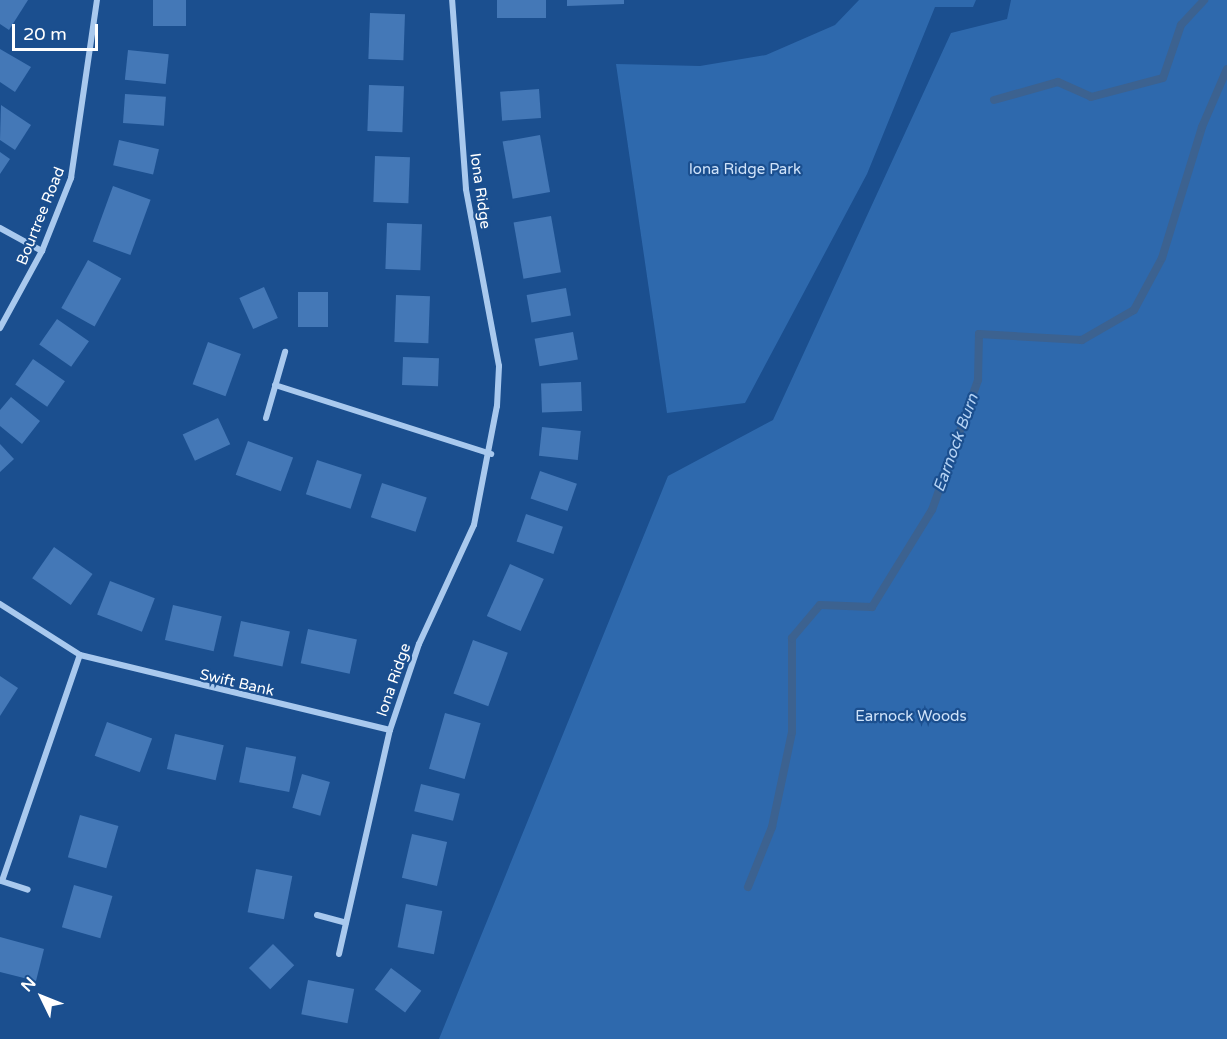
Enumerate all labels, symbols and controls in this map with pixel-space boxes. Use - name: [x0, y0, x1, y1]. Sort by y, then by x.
- scale bar: [15, 12, 100, 50]
- text: 20 m: [23, 23, 67, 45]
- street label: Iona Ridge: [466, 152, 494, 230]
- park label: Iona Ridge Park: [689, 161, 801, 179]
- street label: Bourtree Road: [13, 164, 69, 268]
- water label: Earnock Burn: [929, 391, 983, 495]
- street label: Iona Ridge: [373, 641, 415, 719]
- street label: Swift Bank: [198, 666, 276, 700]
- park label: Earnock Woods: [855, 708, 967, 726]
- north arrow: [12, 967, 72, 1027]
- text: N: [17, 973, 41, 996]

